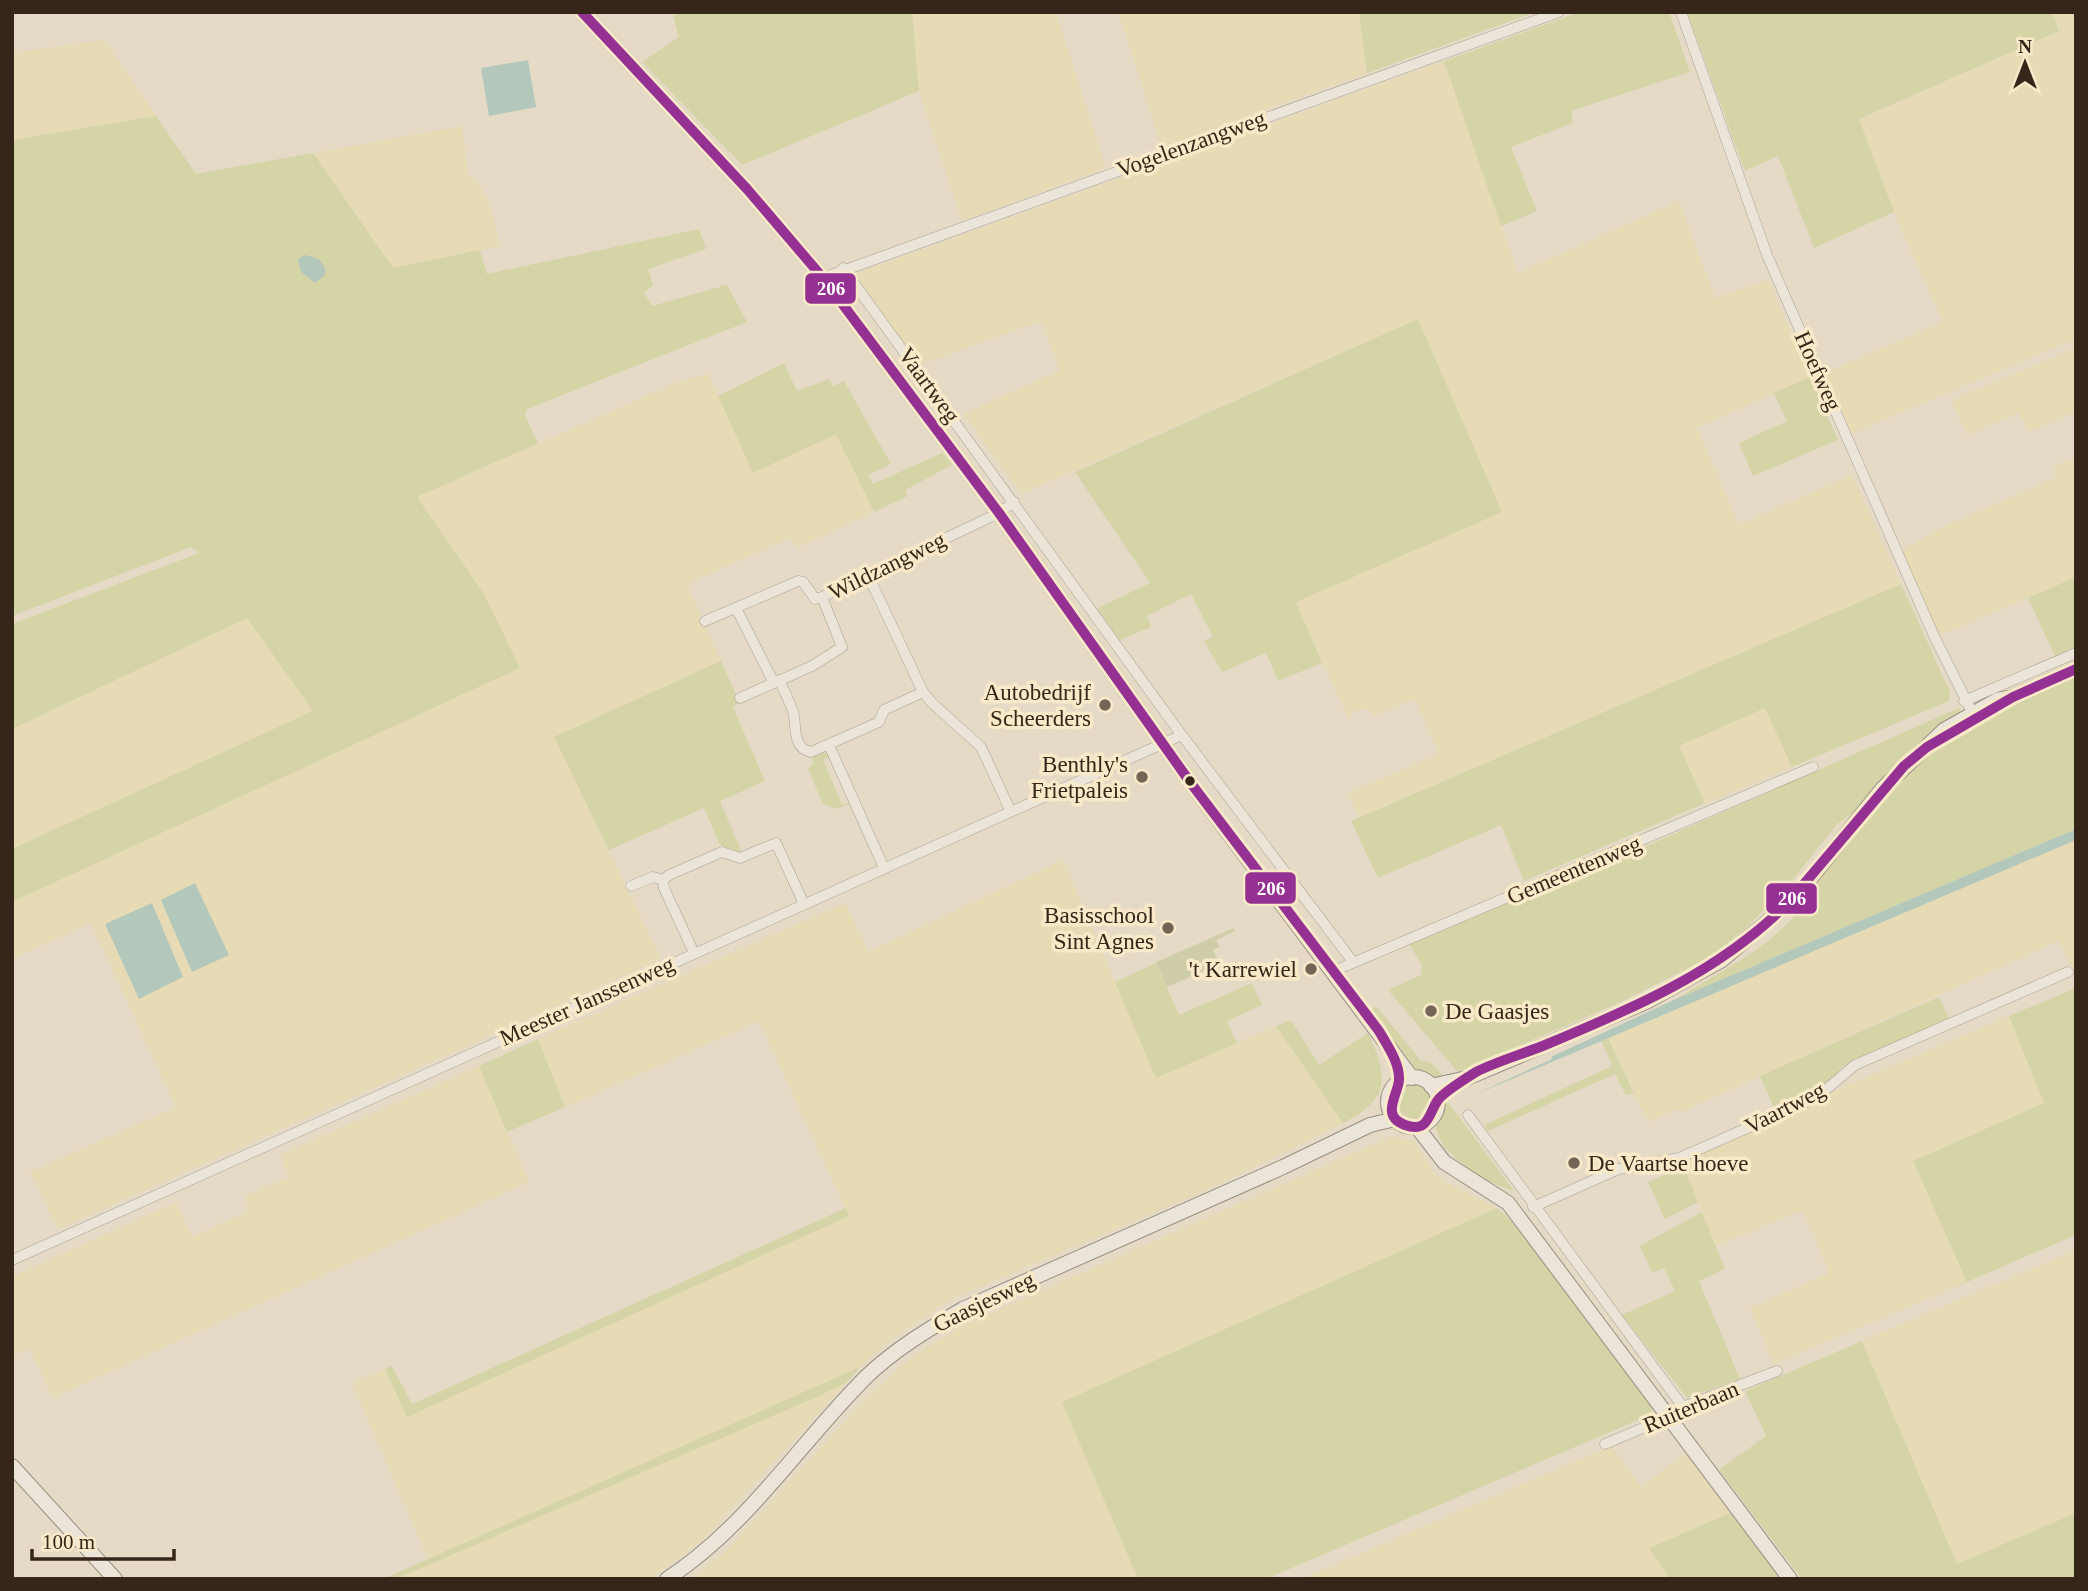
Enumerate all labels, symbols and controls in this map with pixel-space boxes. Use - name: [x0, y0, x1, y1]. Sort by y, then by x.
- north arrow: [1990, 28, 2060, 98]
- text: N: [2018, 36, 2032, 57]
- street label: Vogelenzangweg: [1113, 105, 1269, 183]
- line badge: 206: [804, 272, 857, 305]
- text: 206: [817, 278, 845, 299]
- street label: Hoefweg: [1789, 327, 1847, 415]
- street label: Vaartweg: [893, 343, 965, 428]
- street label: Wildzangweg: [825, 527, 950, 605]
- place label: Autobedrijf Scheerders: [984, 680, 1091, 731]
- marker: Autobedrijf Scheerders: [1097, 697, 1113, 713]
- place label: Benthly's Frietpaleis: [1031, 752, 1128, 803]
- marker: Benthly's Frietpaleis: [1134, 769, 1150, 785]
- unlabelled marker: [1183, 774, 1197, 788]
- street label: Gemeentenweg: [1503, 830, 1645, 909]
- line badge: 206: [1244, 871, 1297, 905]
- text: 206: [1257, 878, 1285, 899]
- line badge: 206: [1765, 882, 1818, 915]
- text: 206: [1778, 888, 1806, 909]
- place label: Basisschool Sint Agnes: [1044, 903, 1154, 954]
- marker: Basisschool Sint Agnes: [1160, 920, 1176, 936]
- street label: Meester Janssenweg: [496, 951, 679, 1051]
- place label: 't Karrewiel: [1189, 957, 1297, 982]
- marker: 't Karrewiel: [1303, 961, 1319, 977]
- place label: De Gaasjes: [1445, 999, 1549, 1024]
- marker: De Gaasjes: [1423, 1003, 1439, 1019]
- street label: Vaartweg: [1741, 1077, 1830, 1139]
- place label: De Vaartse hoeve: [1588, 1151, 1749, 1176]
- marker: De Vaartse hoeve: [1566, 1155, 1582, 1171]
- street label: Gaasjesweg: [929, 1266, 1039, 1337]
- street label: Ruiterbaan: [1640, 1376, 1743, 1438]
- scale bar: [32, 1518, 173, 1562]
- text: 100 m: [42, 1530, 95, 1554]

